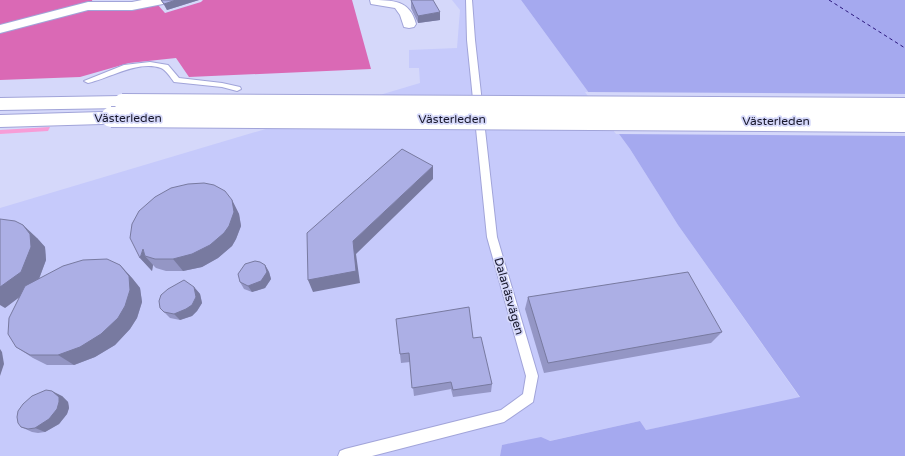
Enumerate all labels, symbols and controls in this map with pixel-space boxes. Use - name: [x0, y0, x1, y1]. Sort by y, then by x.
- street label: Västerleden: [94, 111, 162, 125]
- street label: Västerleden: [418, 112, 486, 126]
- street label: Västerleden: [742, 114, 810, 128]
- street label: Dalanäsvägen: [491, 256, 527, 336]

